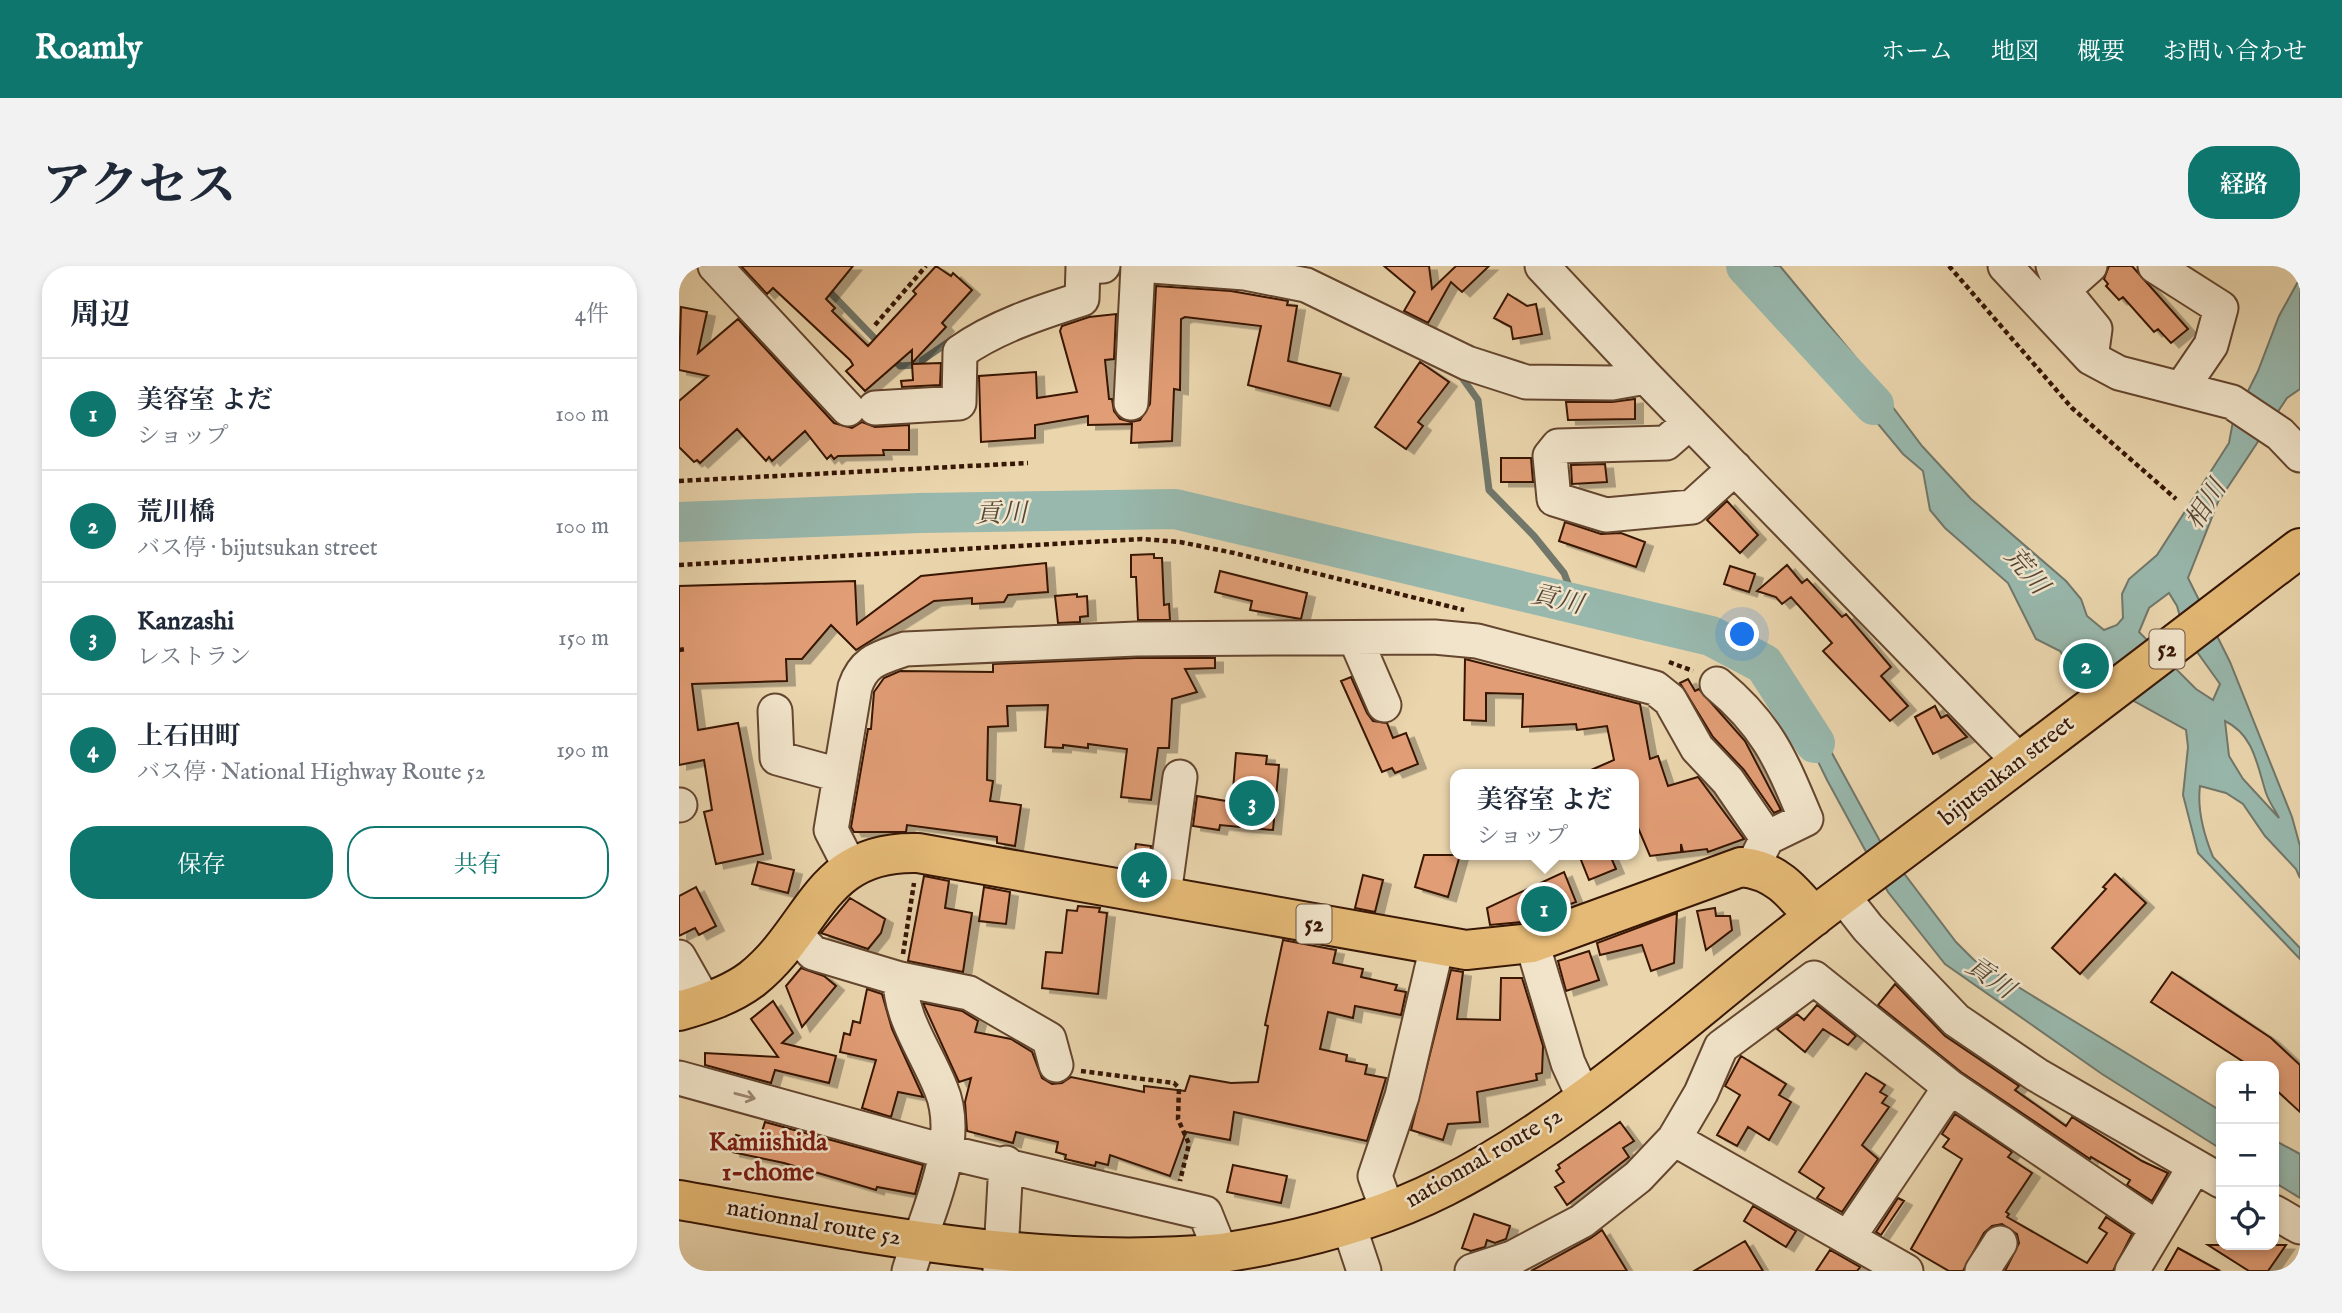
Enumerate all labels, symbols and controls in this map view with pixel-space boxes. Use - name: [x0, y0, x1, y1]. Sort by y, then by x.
- text: Roamly: [35, 28, 142, 70]
- text: ホーム: [1881, 37, 1953, 68]
- text: 地図: [1991, 37, 2039, 68]
- text: 概要: [2077, 37, 2125, 68]
- text: お問い合わせ: [2163, 37, 2307, 68]
- button: 経路: [2188, 146, 2300, 219]
- text: アクセス: [42, 157, 237, 219]
- text: 周辺: [70, 297, 130, 335]
- text: 4件: [575, 300, 609, 329]
- text: 美容室 よだ: [137, 384, 273, 417]
- text: 1: [89, 400, 97, 429]
- text: 100 m: [555, 400, 609, 429]
- text: ショップ: [137, 422, 229, 451]
- water label: 相川: [2178, 472, 2236, 536]
- text: 荒川橋: [137, 496, 215, 529]
- water label: 貢川: [975, 497, 1030, 531]
- text: 2: [88, 512, 98, 541]
- text: 100 m: [555, 512, 609, 541]
- text: バス停 · bijutsukan street: [137, 534, 378, 563]
- water label: 荒川: [1997, 540, 2057, 604]
- water label: 貢川: [1528, 578, 1589, 623]
- text: Kanzashi: [137, 605, 234, 638]
- your location: [1725, 617, 1759, 651]
- text: 3: [89, 624, 97, 653]
- text: 150 m: [558, 624, 609, 653]
- road number: 52: [2149, 630, 2185, 668]
- pin: 2: [2063, 640, 2109, 692]
- text: レストラン: [137, 643, 251, 672]
- street label: bijutsukan street: [1933, 709, 2081, 833]
- text: 上石田町: [137, 720, 241, 753]
- text: 4: [87, 736, 99, 765]
- text: 190 m: [556, 736, 609, 765]
- text: バス停 · National Highway Route 52: [137, 758, 486, 787]
- popup: [1450, 769, 1639, 860]
- pin: 3: [1229, 777, 1275, 829]
- text: 美容室 よだ: [1477, 784, 1612, 817]
- text: ショップ: [1477, 822, 1568, 851]
- button: 保存: [70, 826, 333, 899]
- button: 共有: [347, 826, 609, 899]
- pin: 4: [1121, 849, 1167, 901]
- pin: 1: [1521, 883, 1567, 935]
- road number: 52: [1297, 904, 1331, 944]
- water label: 貢川: [1959, 950, 2023, 1008]
- map controls: [2216, 1061, 2279, 1250]
- button: +: [2216, 1061, 2279, 1124]
- one-way arrow: [733, 1090, 756, 1103]
- street label: nationnal route 52: [1400, 1100, 1568, 1216]
- button: −: [2216, 1124, 2279, 1187]
- district label: Kamiishida 1-chome: [709, 1126, 828, 1189]
- button: locate: [2216, 1187, 2279, 1250]
- street label: nationnal route 52: [724, 1192, 904, 1254]

